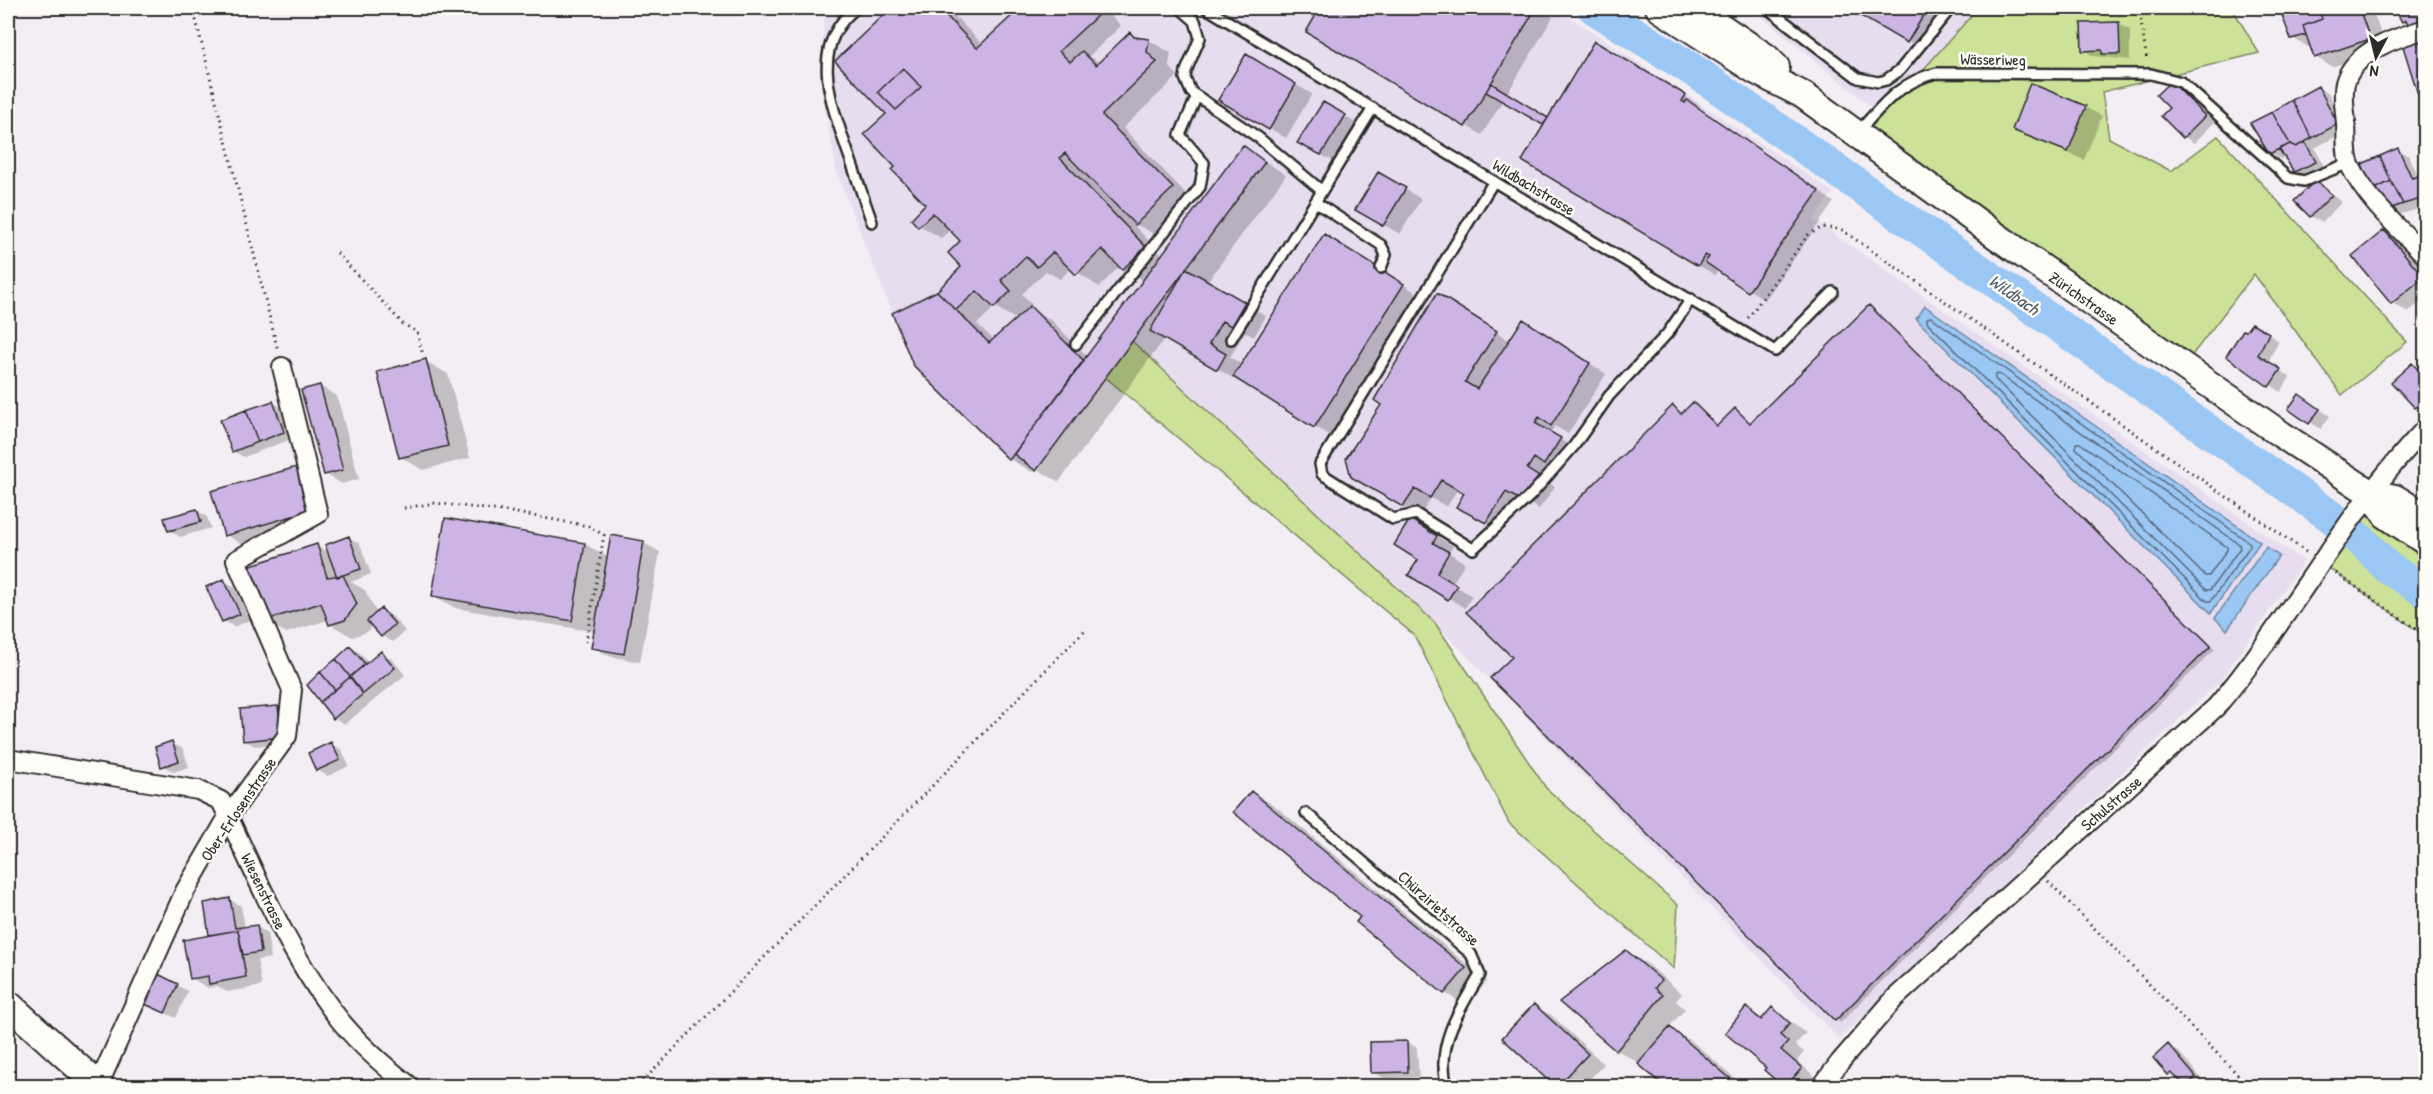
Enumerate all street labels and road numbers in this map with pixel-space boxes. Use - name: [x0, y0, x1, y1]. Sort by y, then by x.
- street label: Wässeriweg: [1960, 47, 2026, 71]
- street label: Wildbachstrasse: [1489, 154, 1580, 221]
- street label: Zürichstrasse: [2045, 266, 2124, 330]
- street label: Ober-Erlosenstrasse: [195, 752, 281, 865]
- street label: Schulstrasse: [2076, 770, 2147, 835]
- street label: Wiesenstrasse: [236, 849, 292, 933]
- street label: Chürzirietstrasse: [1393, 865, 1485, 951]

